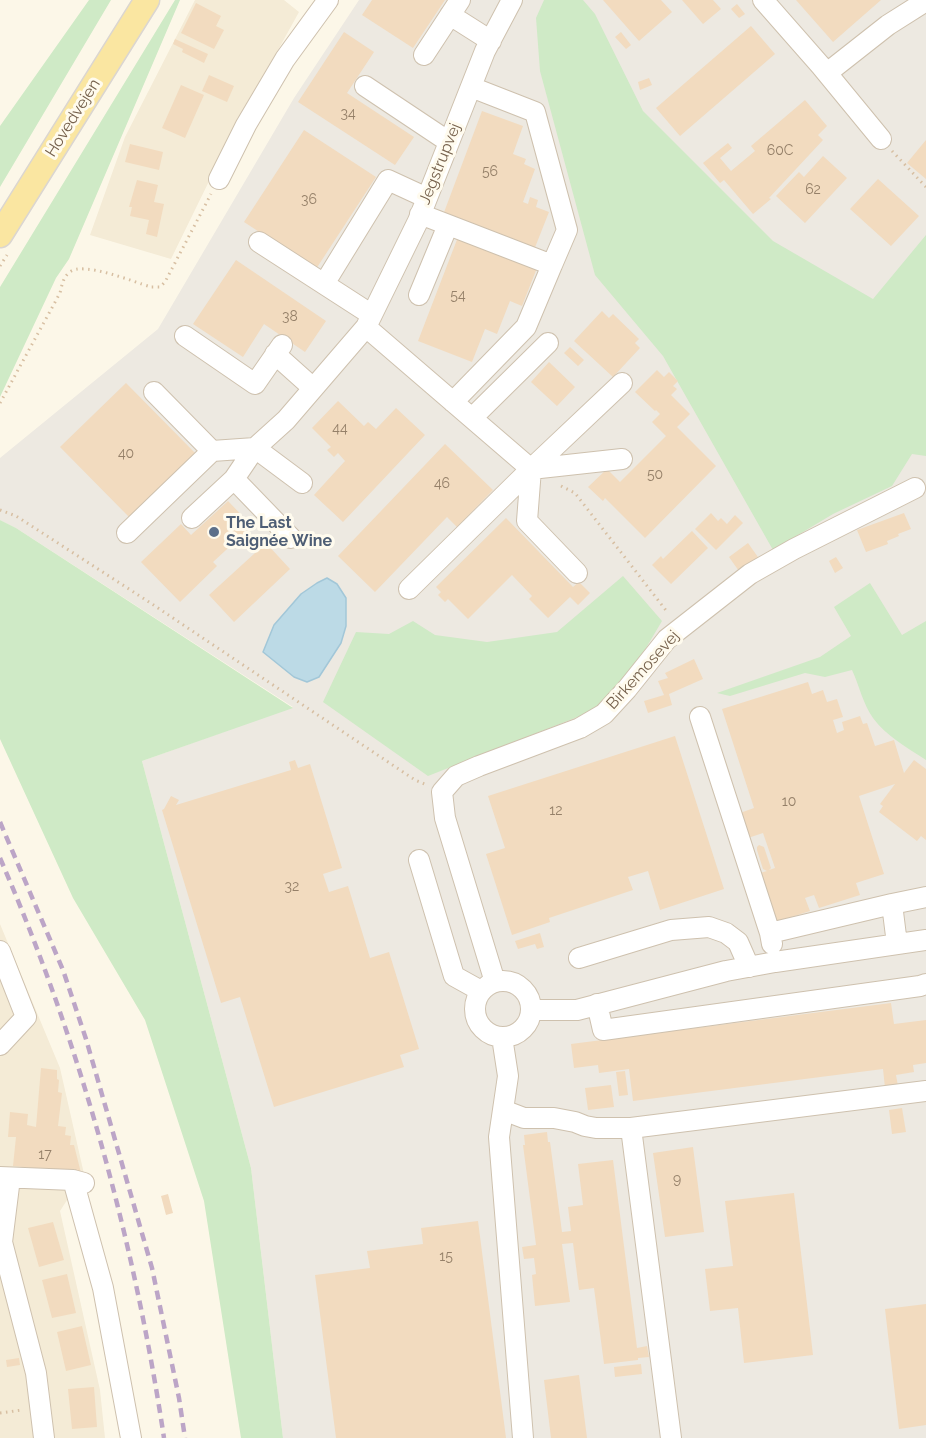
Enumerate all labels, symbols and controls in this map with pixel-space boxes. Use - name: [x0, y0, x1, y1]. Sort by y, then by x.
- street label: Hovedvejen: [41, 75, 105, 161]
- house number: 34: [340, 106, 356, 122]
- street label: Jegstrupvej: [415, 121, 465, 207]
- house number: 60C: [767, 143, 793, 159]
- house number: 56: [482, 164, 498, 180]
- house number: 62: [805, 182, 821, 198]
- house number: 36: [301, 192, 317, 208]
- house number: 54: [450, 288, 466, 304]
- house number: 38: [282, 309, 298, 325]
- house number: 44: [332, 421, 348, 437]
- house number: 40: [118, 446, 134, 462]
- house number: 50: [647, 467, 663, 483]
- house number: 46: [434, 476, 450, 492]
- place label: The Last Saignée Wine: [226, 513, 332, 551]
- marker: The Last Saignée Wine: [207, 525, 221, 539]
- street label: Birkemosevej: [603, 627, 683, 713]
- house number: 10: [782, 794, 796, 810]
- house number: 12: [549, 803, 563, 819]
- house number: 32: [285, 879, 299, 895]
- house number: 17: [38, 1147, 52, 1163]
- house number: 9: [673, 1172, 681, 1188]
- house number: 15: [439, 1249, 453, 1265]

